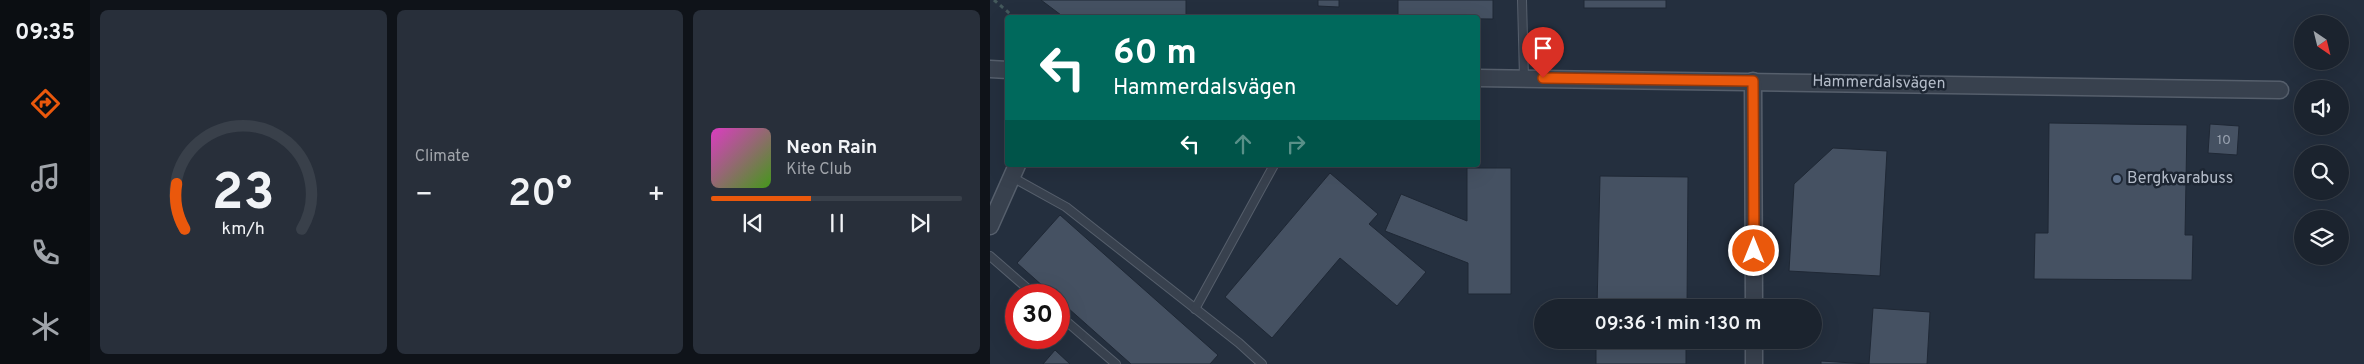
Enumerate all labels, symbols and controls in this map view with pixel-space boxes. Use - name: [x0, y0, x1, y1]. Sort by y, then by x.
- north arrow: [2294, 15, 2349, 70]
- map controls: [2294, 15, 2349, 265]
- text: 09:35: [15, 20, 75, 47]
- pin: [1522, 27, 1564, 78]
- text: 60 m: [1113, 32, 1197, 76]
- icon: arrive: [1529, 34, 1557, 62]
- icon: left: [1030, 35, 1095, 100]
- street label: Hammerdalsvägen: [1812, 72, 1946, 94]
- text: Hammerdalsvägen: [1113, 75, 1296, 102]
- button: sound: [2294, 80, 2349, 135]
- icon: directions: [28, 86, 63, 121]
- icon: left: [1176, 130, 1204, 158]
- icon: ahead: [1229, 130, 1257, 158]
- icon: right: [1282, 130, 1310, 158]
- house number: 10: [2217, 132, 2231, 149]
- text: Neon Rain: [786, 136, 877, 160]
- button: search: [2294, 145, 2349, 200]
- text: Climate: [415, 147, 470, 167]
- icon: music: [28, 160, 63, 195]
- text: Kite Club: [786, 160, 852, 180]
- text: 23: [212, 162, 275, 228]
- place label: Bergkvarabuss: [2127, 169, 2233, 189]
- text: 20°: [508, 171, 572, 220]
- marker: Bergkvarabuss: [2111, 173, 2123, 185]
- text: −: [415, 178, 433, 214]
- text: +: [647, 178, 665, 214]
- icon: previous: [739, 209, 767, 237]
- icon: pause: [823, 209, 851, 237]
- icon: next: [906, 209, 934, 237]
- button: layers: [2294, 210, 2349, 265]
- text: km/h: [222, 218, 265, 241]
- position arrow: [1727, 224, 1779, 276]
- icon: phone: [28, 235, 63, 270]
- speed limit sign: 30: [1005, 284, 1070, 349]
- icon: climate: [28, 309, 63, 344]
- text: 09:36 · 1 min · 130 m: [1595, 312, 1761, 336]

